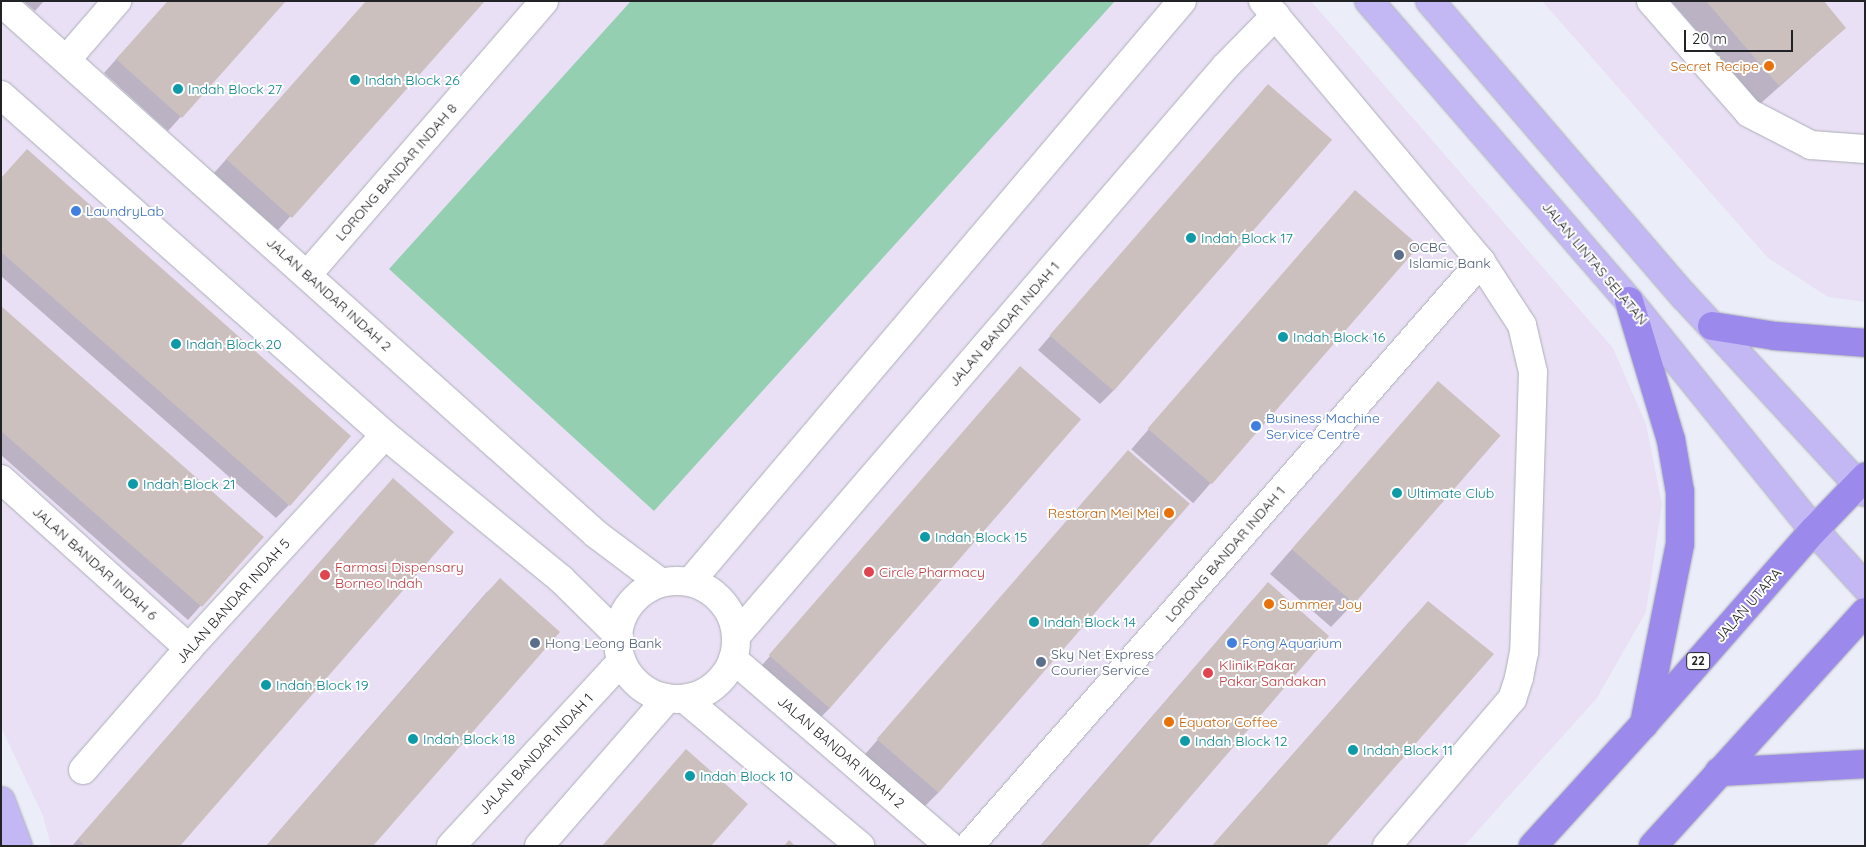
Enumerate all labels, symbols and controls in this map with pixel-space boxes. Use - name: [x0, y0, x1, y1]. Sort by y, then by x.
- scale bar: [1686, 20, 1795, 52]
- text: 20 m: [1692, 29, 1727, 48]
- place label: Secret Recipe: [1671, 58, 1759, 74]
- marker: Secret Recipe: [1763, 60, 1775, 72]
- place label: Indah Block 26: [365, 72, 460, 88]
- marker: Indah Block 26: [349, 74, 361, 86]
- place label: Indah Block 27: [188, 81, 282, 97]
- marker: Indah Block 27: [172, 83, 184, 95]
- street label: LORONG BANDAR INDAH 8: [332, 100, 460, 244]
- street label: JALAN LINTAS SELATAN: [1539, 198, 1651, 328]
- place label: LaundryLab: [86, 203, 164, 219]
- marker: LaundryLab: [70, 205, 82, 217]
- place label: Indah Block 17: [1201, 230, 1293, 246]
- marker: Indah Block 17: [1185, 232, 1197, 244]
- street label: JALAN BANDAR INDAH 2: [263, 233, 395, 355]
- place label: OCBC Islamic Bank: [1409, 239, 1491, 272]
- marker: OCBC Islamic Bank: [1393, 249, 1405, 261]
- street label: JALAN BANDAR INDAH 1: [945, 258, 1063, 390]
- place label: Indah Block 16: [1293, 329, 1385, 345]
- marker: Indah Block 16: [1277, 331, 1289, 343]
- place label: Indah Block 20: [186, 336, 282, 352]
- marker: Indah Block 20: [170, 338, 182, 350]
- place label: Business Machine Service Centre: [1266, 410, 1380, 442]
- marker: Business Machine Service Centre: [1250, 420, 1262, 432]
- place label: Indah Block 21: [143, 476, 235, 492]
- marker: Indah Block 21: [127, 478, 139, 490]
- street label: LORONG BANDAR INDAH 1: [1162, 483, 1288, 625]
- place label: Ultimate Club: [1407, 485, 1494, 501]
- marker: Ultimate Club: [1391, 487, 1403, 499]
- street label: JALAN BANDAR INDAH 6: [29, 502, 161, 624]
- place label: Restoran Mei Mei: [1048, 505, 1159, 521]
- marker: Restoran Mei Mei: [1163, 507, 1175, 519]
- place label: Indah Block 15: [935, 529, 1027, 545]
- marker: Indah Block 15: [919, 531, 931, 543]
- street label: JALAN BANDAR INDAH 5: [172, 535, 294, 667]
- place label: Farmasi Dispensary Borneo Indah: [335, 559, 464, 592]
- place label: Circle Pharmacy: [879, 564, 985, 580]
- street label: JALAN UTARA: [1711, 565, 1785, 645]
- marker: Circle Pharmacy: [863, 566, 875, 578]
- marker: Farmasi Dispensary Borneo Indah: [319, 569, 331, 581]
- place label: Summer Joy: [1279, 596, 1362, 612]
- marker: Summer Joy: [1263, 598, 1275, 610]
- place label: Indah Block 14: [1044, 614, 1136, 630]
- marker: Indah Block 14: [1028, 616, 1040, 628]
- place label: Hong Leong Bank: [545, 635, 662, 651]
- place label: Fong Aquarium: [1242, 635, 1342, 651]
- marker: Hong Leong Bank: [529, 637, 541, 649]
- marker: Fong Aquarium: [1226, 637, 1238, 649]
- place label: Sky Net Express Courier Service: [1051, 646, 1154, 679]
- road number: 22: [1686, 651, 1710, 670]
- marker: Sky Net Express Courier Service: [1035, 656, 1047, 668]
- place label: Klinik Pakar Pakar Sandakan: [1219, 657, 1326, 690]
- marker: Klinik Pakar Pakar Sandakan: [1201, 666, 1215, 680]
- place label: Indah Block 19: [276, 677, 368, 693]
- marker: Indah Block 19: [260, 679, 272, 691]
- street label: JALAN BANDAR INDAH 1: [475, 690, 597, 818]
- street label: JALAN BANDAR INDAH 2: [774, 692, 908, 812]
- place label: Equator Coffee: [1179, 714, 1278, 730]
- marker: Equator Coffee: [1163, 716, 1175, 728]
- place label: Indah Block 18: [423, 731, 515, 747]
- marker: Indah Block 18: [407, 733, 419, 745]
- place label: Indah Block 12: [1195, 733, 1287, 749]
- marker: Indah Block 12: [1179, 735, 1191, 747]
- place label: Indah Block 11: [1363, 742, 1453, 758]
- marker: Indah Block 11: [1347, 744, 1359, 756]
- place label: Indah Block 10: [700, 768, 793, 784]
- marker: Indah Block 10: [684, 770, 696, 782]

